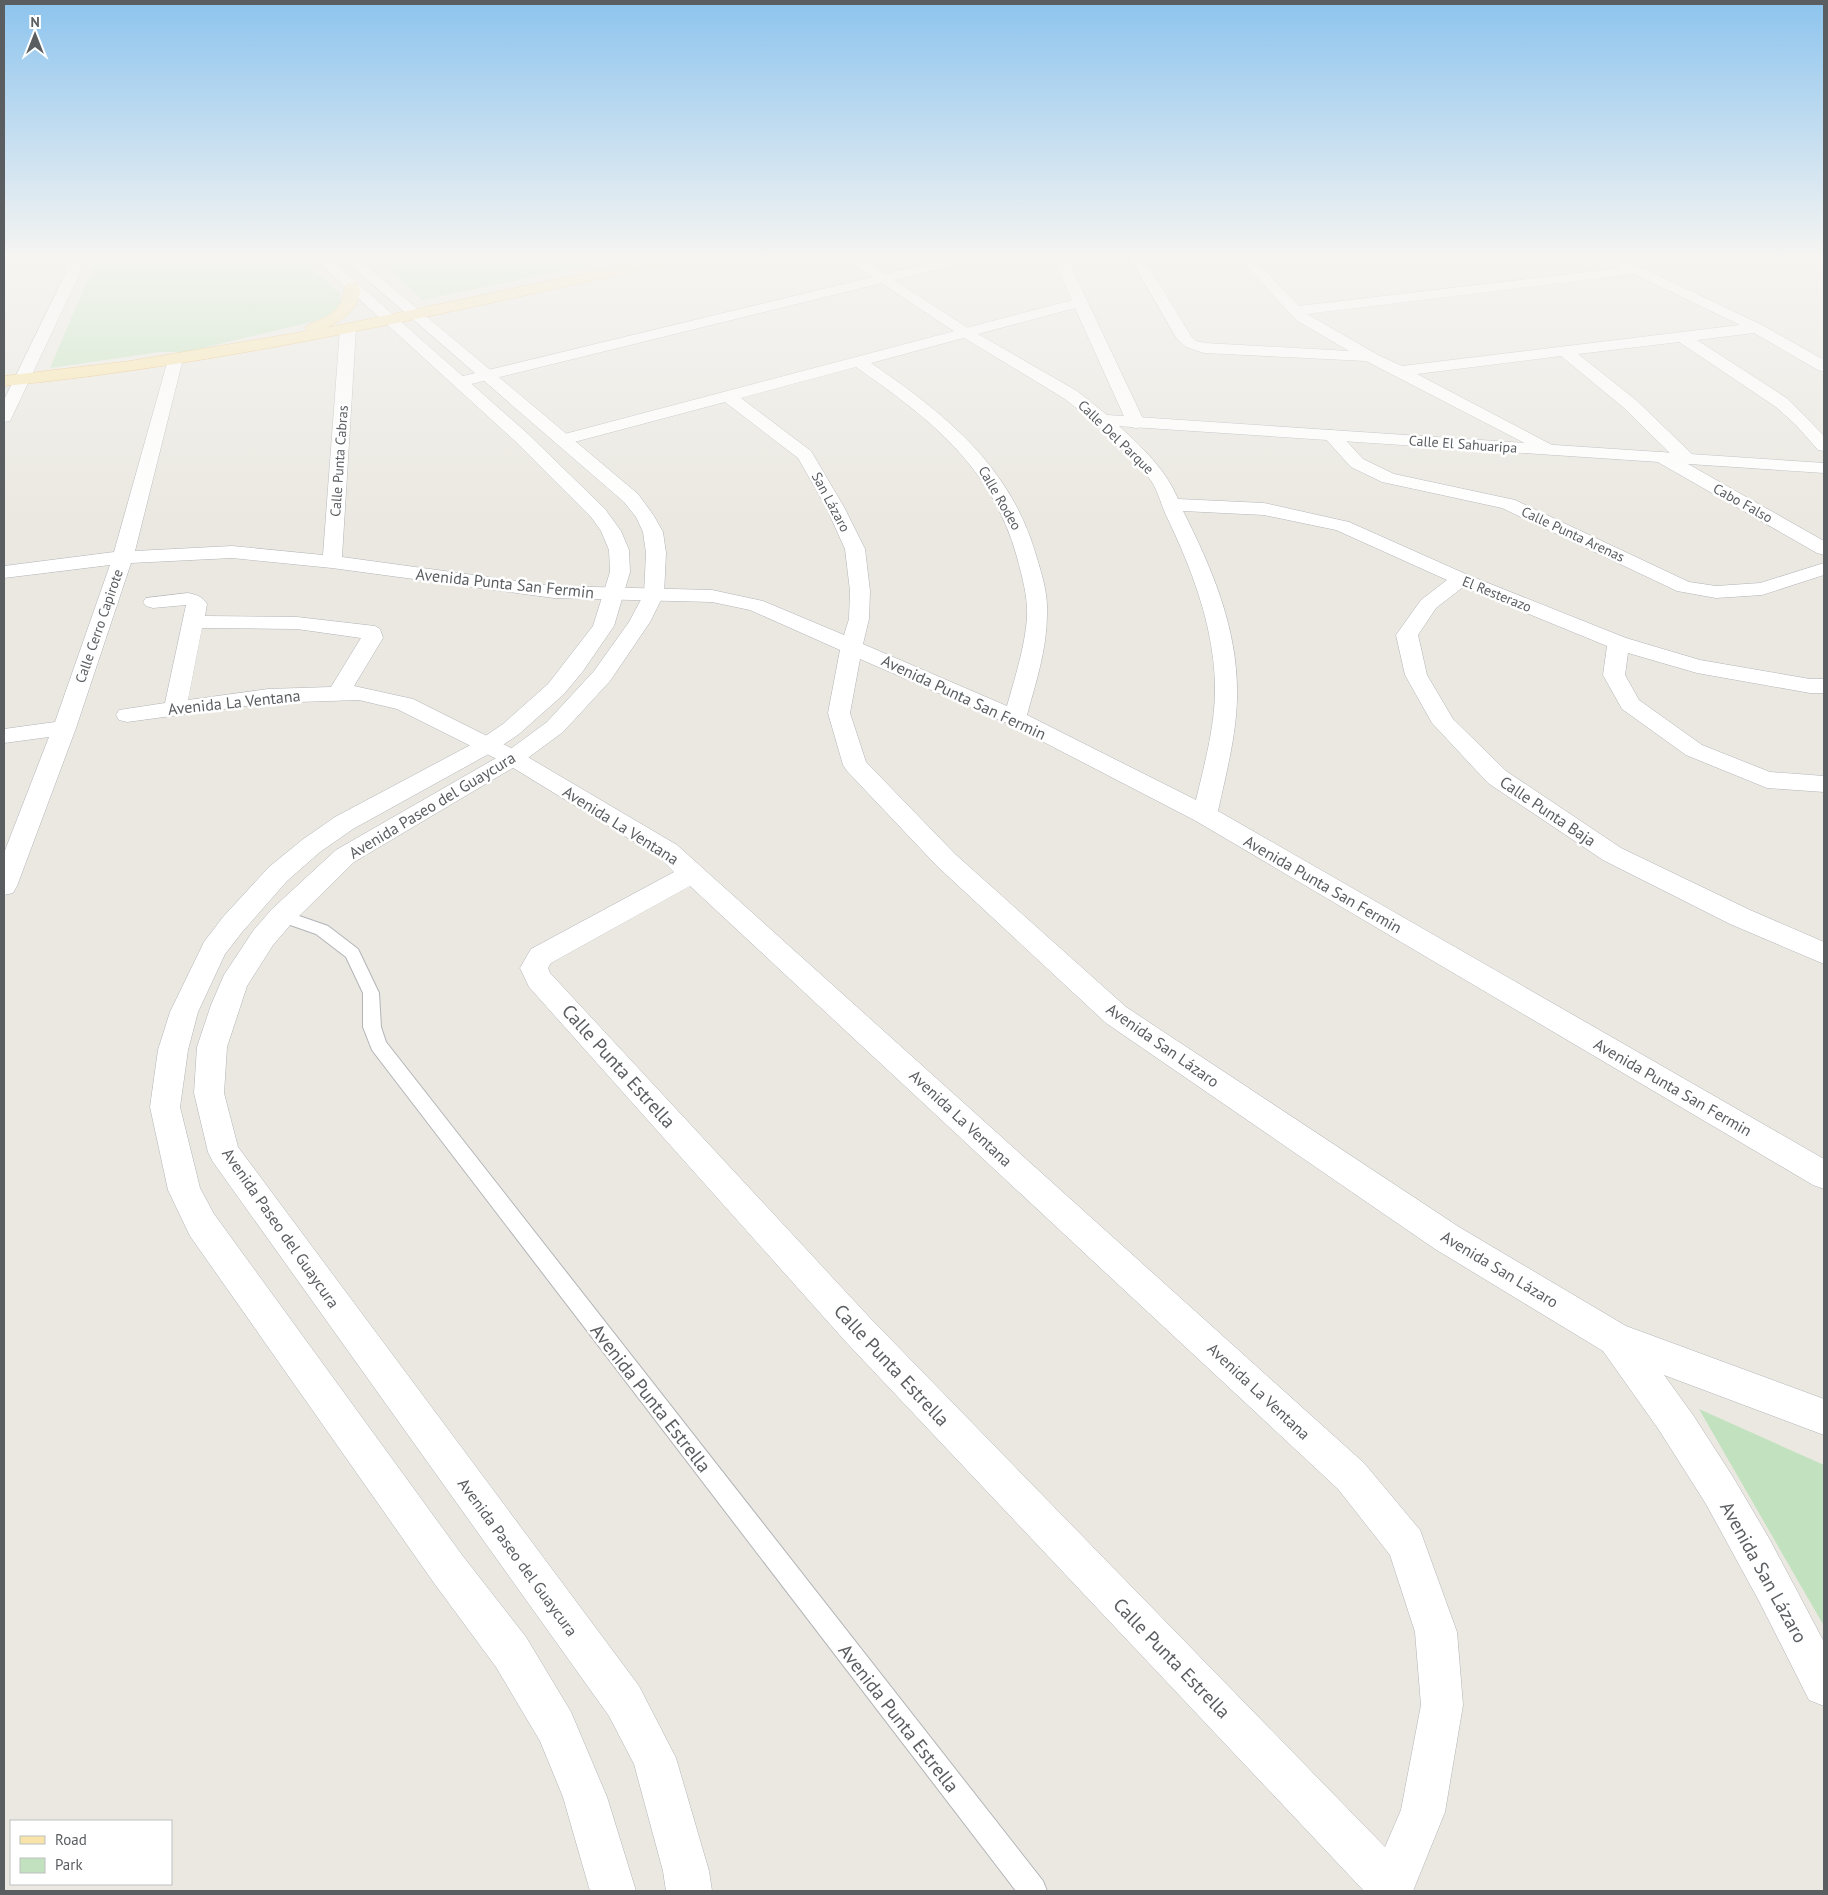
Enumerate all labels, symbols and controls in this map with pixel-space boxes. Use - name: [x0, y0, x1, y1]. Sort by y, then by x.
- north arrow: [10, 10, 60, 60]
- text: N: [30, 13, 40, 31]
- street label: Calle Del Parque: [1074, 396, 1158, 478]
- street label: Calle Punta Cabras: [326, 405, 352, 517]
- street label: Calle El Sahuaripa: [1408, 431, 1518, 457]
- street label: Calle Rodeo: [974, 463, 1026, 533]
- street label: San Lázaro: [808, 469, 854, 535]
- street label: Cabo Falso: [1710, 479, 1776, 527]
- street label: Calle Punta Arenas: [1519, 502, 1628, 566]
- street label: Avenida Punta San Fermin: [415, 564, 595, 602]
- street label: Calle Cerro Capirote: [71, 567, 127, 685]
- street label: El Resterazo: [1460, 572, 1534, 616]
- street label: Avenida Punta San Fermin: [879, 650, 1049, 744]
- street label: Avenida La Ventana: [167, 685, 301, 719]
- street label: Avenida Paseo del Guaycura: [345, 747, 519, 863]
- street label: Calle Punta Baja: [1496, 772, 1600, 850]
- street label: Avenida La Ventana: [559, 781, 683, 869]
- street label: Avenida Punta San Fermin: [1240, 831, 1406, 937]
- street label: Calle Punta Estrella: [557, 999, 681, 1133]
- street label: Avenida San Lázaro: [1103, 999, 1223, 1091]
- street label: Avenida Punta San Fermin: [1590, 1034, 1756, 1140]
- street label: Avenida La Ventana: [906, 1065, 1016, 1171]
- street label: Avenida Paseo del Guaycura: [218, 1144, 344, 1312]
- street label: Avenida San Lázaro: [1438, 1226, 1562, 1312]
- street label: Calle Punta Estrella: [829, 1299, 955, 1431]
- street label: Avenida Punta Estrella: [586, 1319, 716, 1477]
- street label: Avenida La Ventana: [1204, 1338, 1314, 1444]
- street label: Avenida Paseo del Guaycura: [454, 1474, 582, 1640]
- street label: Avenida San Lázaro: [1715, 1497, 1813, 1647]
- street label: Calle Punta Estrella: [1108, 1593, 1236, 1723]
- street label: Avenida Punta Estrella: [834, 1639, 964, 1797]
- legend: [10, 1820, 172, 1885]
- text: Road: [55, 1830, 87, 1849]
- text: Park: [55, 1855, 83, 1874]

